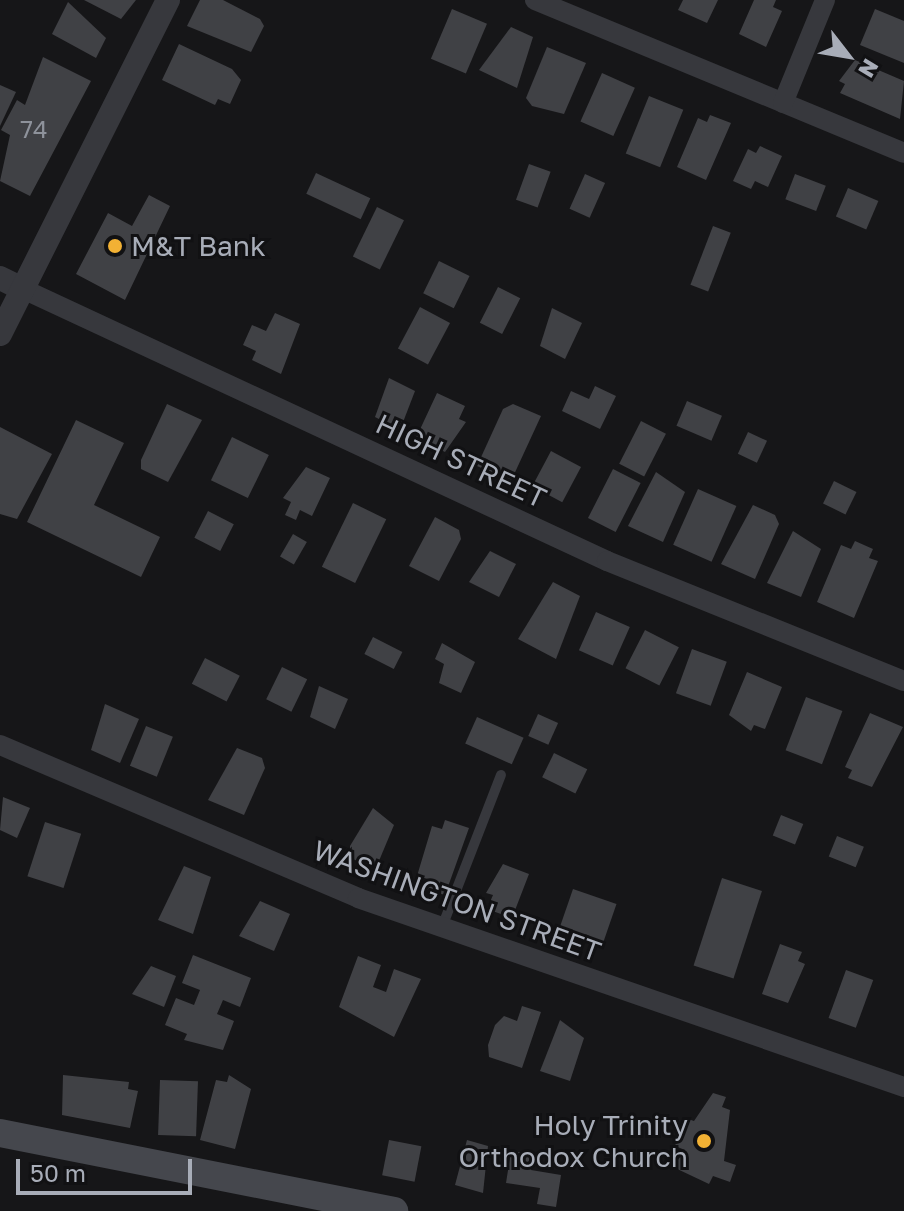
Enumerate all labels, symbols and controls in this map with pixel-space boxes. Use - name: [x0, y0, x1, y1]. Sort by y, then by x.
- north arrow: [808, 16, 888, 96]
- text: N: [853, 54, 885, 83]
- house number: 74: [20, 115, 48, 143]
- place label: M&T Bank: [131, 229, 266, 263]
- marker: M&T Bank: [106, 237, 124, 255]
- street label: HIGH STREET: [371, 407, 551, 515]
- street label: WASHINGTON STREET: [309, 833, 605, 969]
- place label: Holy Trinity Orthodox Church: [458, 1108, 688, 1174]
- marker: Holy Trinity Orthodox Church: [695, 1132, 713, 1150]
- scale bar: [20, 1143, 196, 1193]
- text: 50 m: [30, 1158, 86, 1187]

